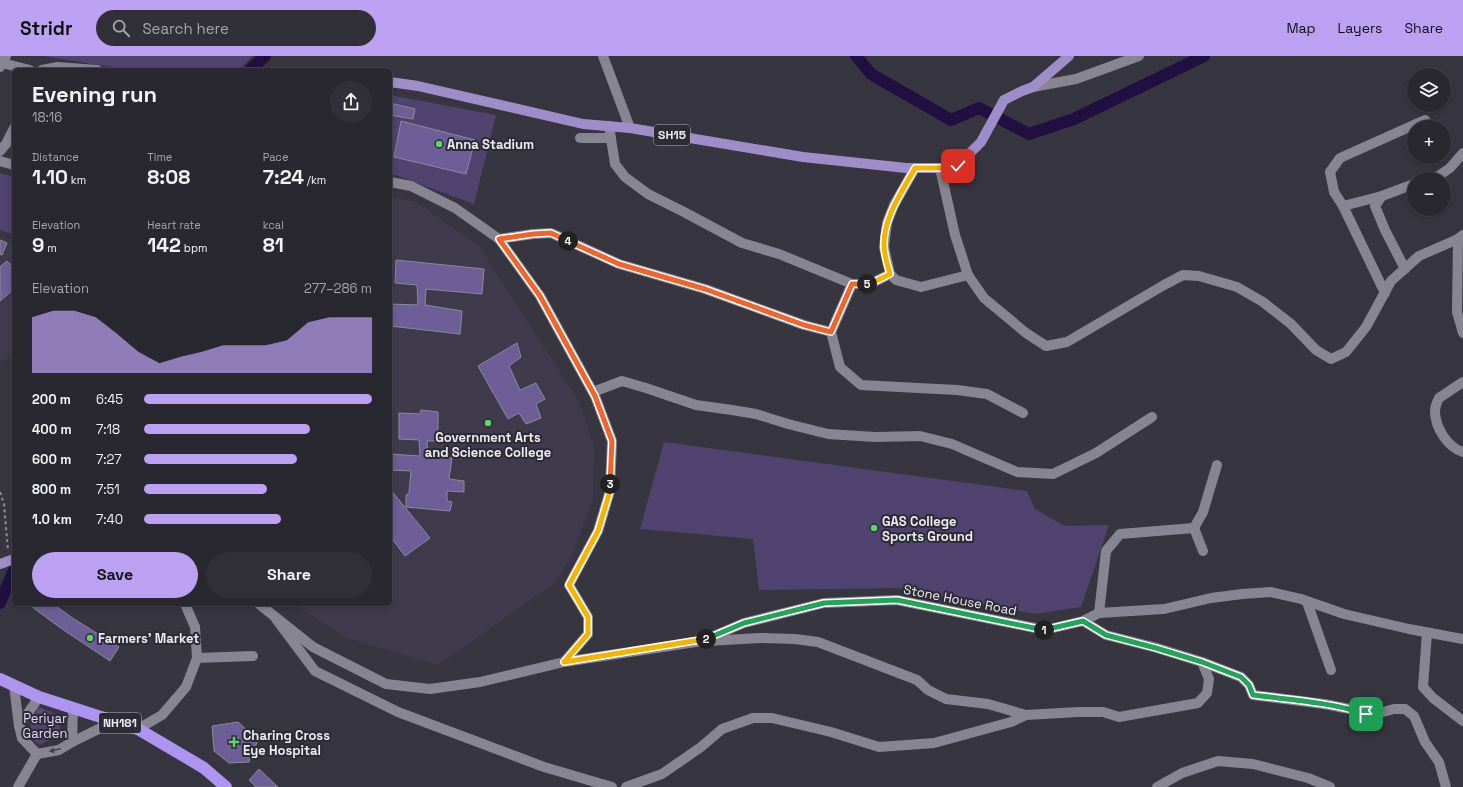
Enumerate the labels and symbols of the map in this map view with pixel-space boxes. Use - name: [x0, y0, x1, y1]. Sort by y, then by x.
- road number: SH15: [654, 125, 690, 145]
- place label: Anna Stadium: [447, 136, 534, 153]
- marker: Anna Stadium: [434, 139, 444, 149]
- pin: [941, 149, 975, 183]
- pin: 4: [558, 231, 578, 251]
- pin: 5: [857, 274, 877, 294]
- marker: Government Arts and Science College: [483, 418, 493, 428]
- place label: Government Arts and Science College: [425, 429, 551, 461]
- pin: 3: [600, 474, 620, 494]
- place label: GAS College Sports Ground: [882, 513, 973, 545]
- marker: GAS College Sports Ground: [869, 523, 879, 533]
- street label: Stone House Road: [902, 581, 1018, 619]
- pin: 1: [1034, 620, 1054, 640]
- pin: 2: [696, 629, 716, 649]
- place label: Farmers' Market: [98, 630, 199, 647]
- marker: Farmers' Market: [85, 633, 95, 643]
- pin: [1349, 697, 1383, 731]
- park label: Periyar Garden: [23, 710, 67, 742]
- road number: NH181: [99, 713, 141, 733]
- place label: Charing Cross Eye Hospital: [243, 727, 330, 759]
- marker: Charing Cross Eye Hospital: [228, 736, 240, 748]
- one-way arrow: [48, 748, 61, 754]

